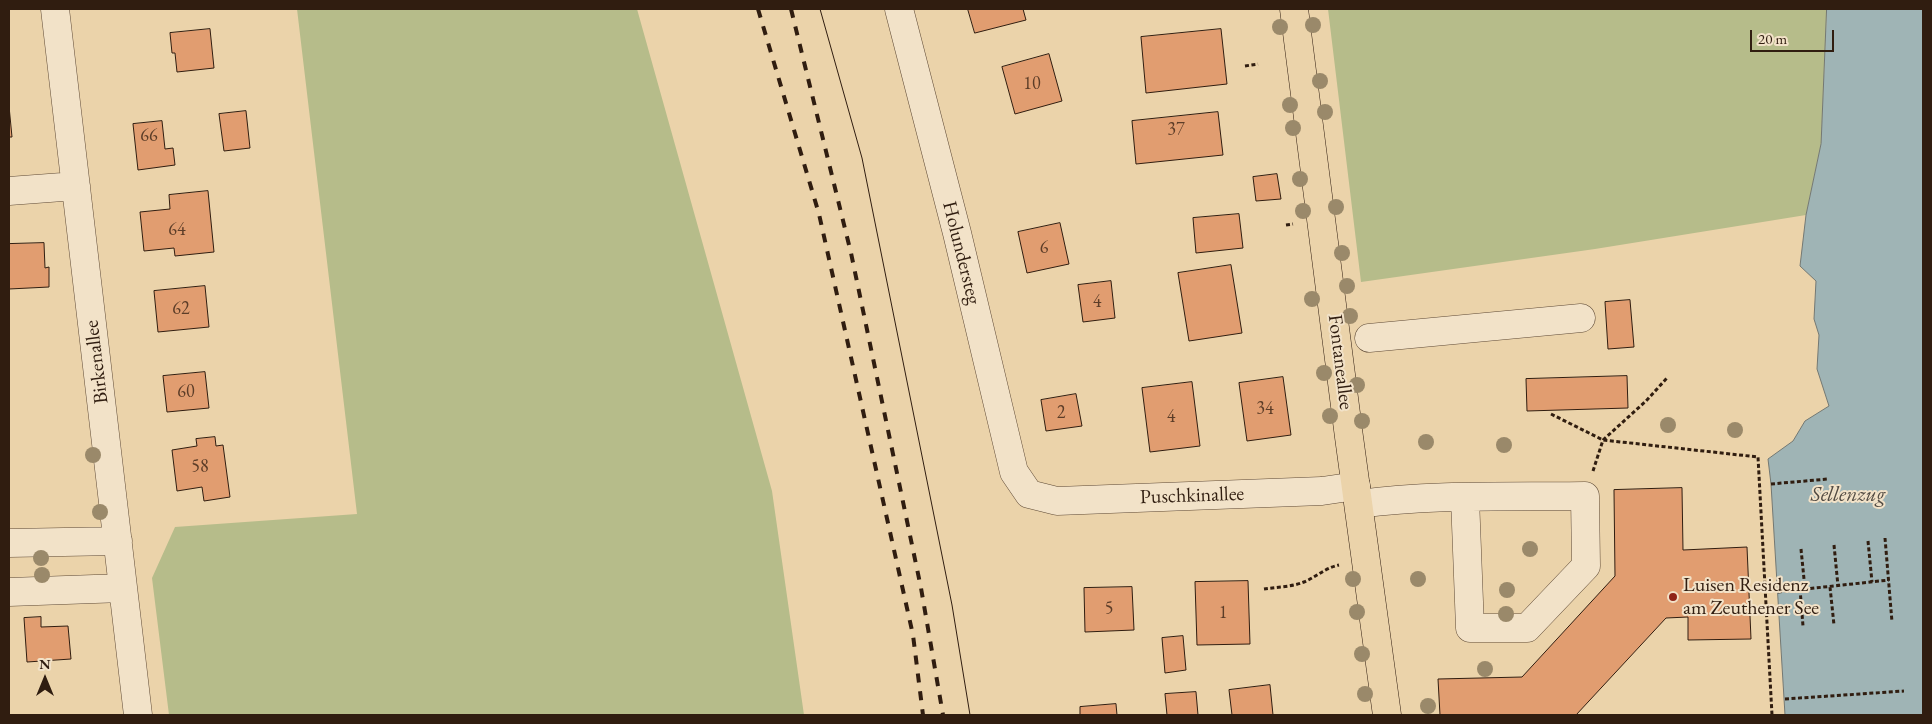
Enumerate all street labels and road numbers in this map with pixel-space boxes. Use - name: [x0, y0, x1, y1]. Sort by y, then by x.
- street label: Holundersteg: [937, 199, 985, 307]
- street label: Fontaneallee: [1322, 313, 1358, 411]
- street label: Birkenallee: [80, 319, 114, 405]
- street label: Puschkinallee: [1139, 482, 1245, 510]

